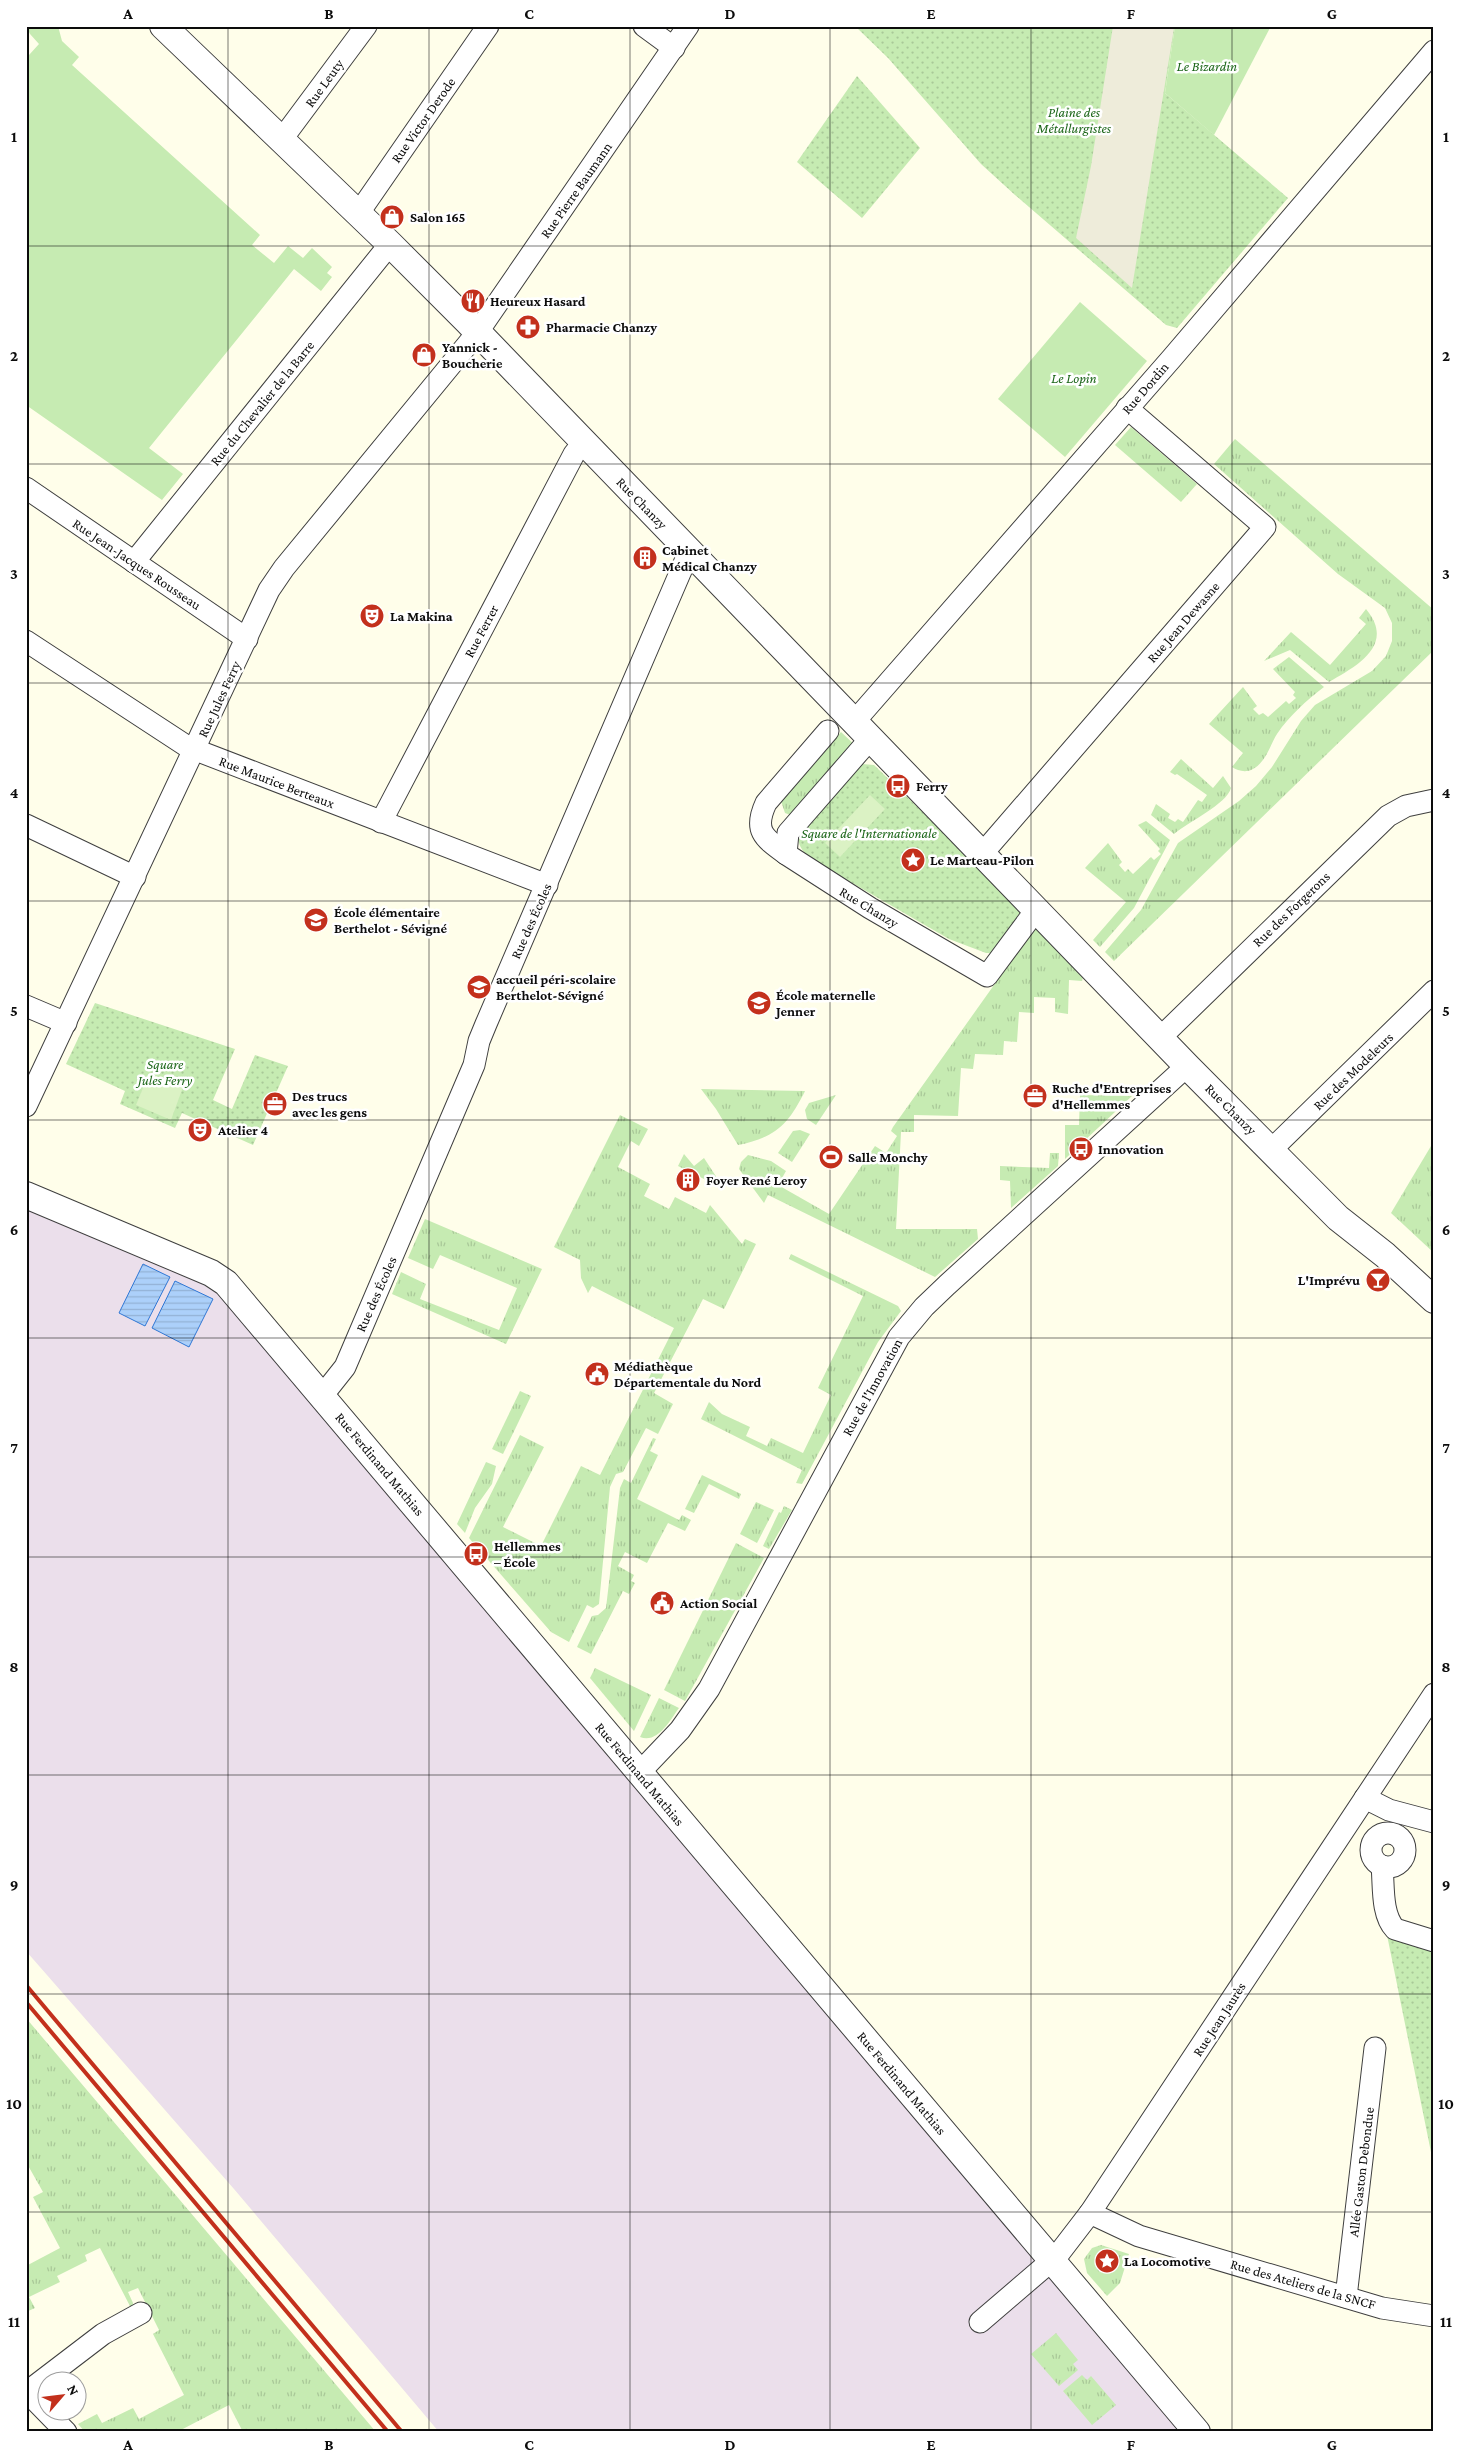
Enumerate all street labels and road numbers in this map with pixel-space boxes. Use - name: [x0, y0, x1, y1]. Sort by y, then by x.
- street label: Rue Leuty: [301, 55, 347, 110]
- street label: Rue Victor Derode: [388, 74, 458, 166]
- street label: Rue Pierre Baumann: [537, 139, 615, 241]
- street label: Rue du Chevalier de la Barre: [207, 337, 317, 469]
- street label: Rue Dordin: [1118, 359, 1172, 417]
- street label: Rue Chanzy: [613, 474, 671, 533]
- street label: Rue Jean-Jacques Rousseau: [70, 515, 205, 613]
- street label: Rue Jean Dewasne: [1143, 578, 1223, 666]
- street label: Rue Ferrer: [460, 602, 502, 660]
- street label: Rue Jules Ferry: [194, 658, 244, 740]
- street label: Rue Maurice Berteaux: [217, 753, 337, 812]
- street label: Rue des Forgerons: [1249, 868, 1333, 950]
- street label: Rue des Écoles: [507, 881, 555, 961]
- street label: Rue Chanzy: [837, 883, 902, 931]
- street label: Rue des Modeleurs: [1310, 1029, 1396, 1113]
- street label: Rue Chanzy: [1202, 1080, 1260, 1138]
- street label: Rue des Écoles: [352, 1254, 400, 1334]
- street label: Rue de l'Innovation: [839, 1335, 906, 1438]
- street label: Rue Ferdinand Mathias: [332, 1409, 428, 1519]
- street label: Rue Ferdinand Mathias: [592, 1719, 688, 1829]
- street label: Rue Jean Jaurès: [1189, 1979, 1249, 2059]
- street label: Rue Ferdinand Mathias: [854, 2028, 950, 2138]
- street label: Allée Gaston Debondue: [1345, 2106, 1377, 2238]
- street label: Rue des Ateliers de la SNCF: [1229, 2256, 1378, 2312]

